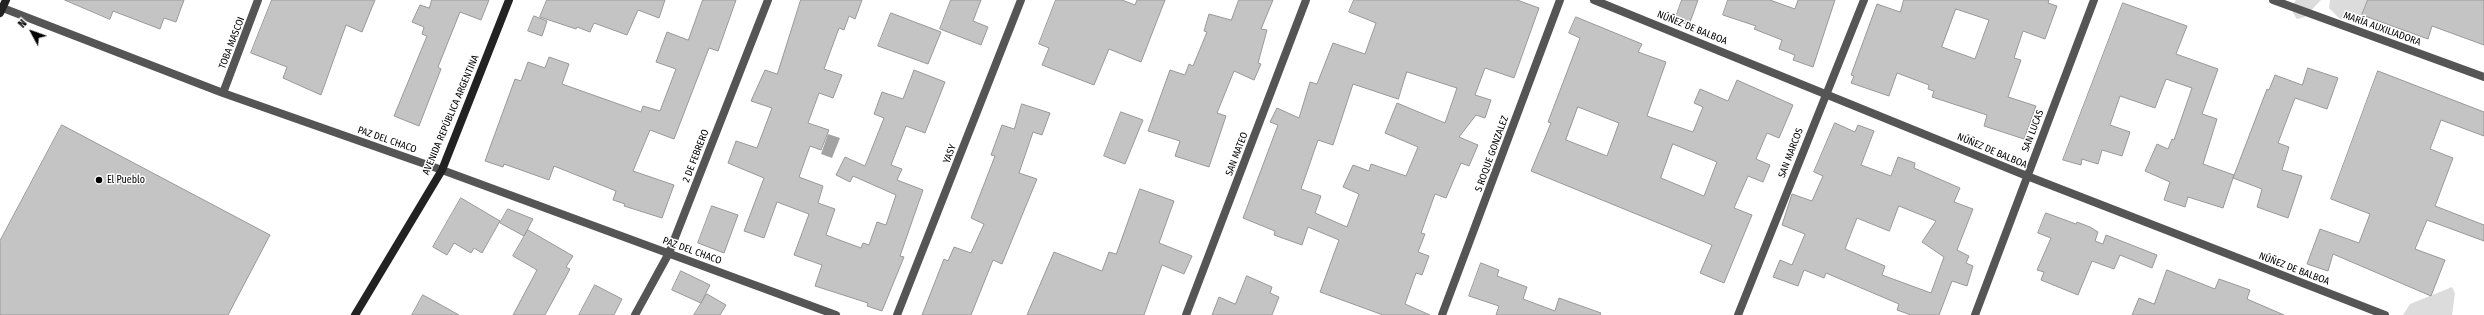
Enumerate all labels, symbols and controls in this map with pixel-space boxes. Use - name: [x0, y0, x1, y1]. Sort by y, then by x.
- street label: NÚÑEZ DE BALBOA: [1655, 8, 1729, 48]
- street label: MARÍA AUXILIADORA: [2342, 9, 2422, 49]
- north arrow: [12, 12, 52, 52]
- street label: TOBA MASCOI: [217, 15, 247, 71]
- text: N: [15, 17, 30, 31]
- street label: AVENIDA REPÚBLICA ARGENTINA: [420, 53, 482, 177]
- street label: SAN LUCAS: [2020, 108, 2046, 154]
- street label: S ROQUE GONZALEZ: [1473, 114, 1511, 194]
- street label: PAZ DEL CHACO: [356, 124, 418, 156]
- street label: SAN MARCOS: [1776, 126, 1806, 180]
- street label: 2 DE FEBRERO: [680, 128, 712, 184]
- street label: SAN MATEO: [1223, 130, 1251, 178]
- street label: NÚÑEZ DE BALBOA: [1955, 131, 2029, 171]
- street label: YASY: [941, 143, 959, 165]
- place label: El Pueblo: [107, 174, 145, 186]
- marker: El Pueblo: [94, 175, 104, 185]
- street label: PAZ DEL CHACO: [661, 235, 723, 267]
- street label: NÚÑEZ DE BALBOA: [2257, 250, 2331, 288]

